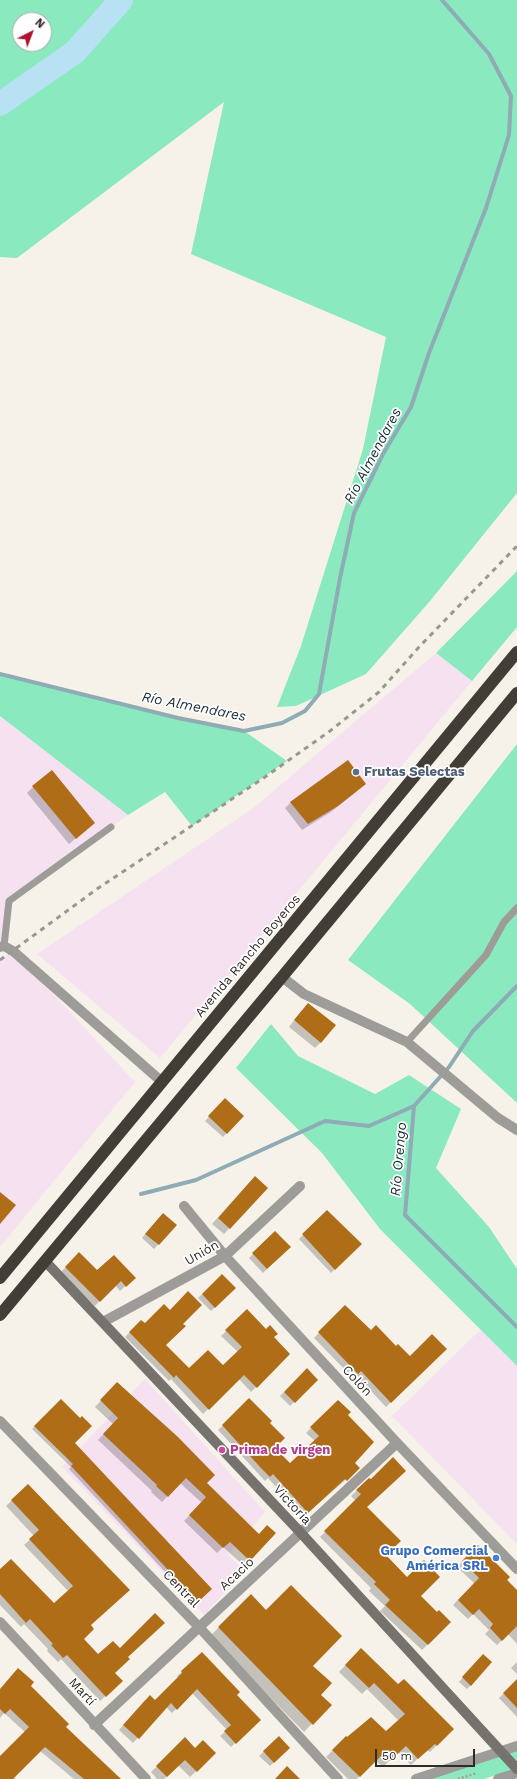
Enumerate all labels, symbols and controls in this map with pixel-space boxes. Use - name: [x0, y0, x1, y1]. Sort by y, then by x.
- north arrow: [12, 12, 52, 52]
- text: N: [32, 16, 47, 31]
- water label: Río Almendares: [341, 405, 405, 507]
- water label: Río Almendares: [141, 689, 247, 725]
- place label: Frutas Selectas: [364, 764, 465, 780]
- marker: Frutas Selectas: [351, 767, 361, 777]
- street label: Avenida Rancho Boyeros: [192, 891, 304, 1021]
- water label: Río Orengo: [387, 1121, 411, 1197]
- street label: Unión: [182, 1237, 222, 1269]
- street label: Colón: [339, 1362, 375, 1400]
- place label: Prima de virgen: [230, 1442, 330, 1458]
- marker: Prima de virgen: [217, 1445, 227, 1455]
- street label: Victoria: [270, 1482, 314, 1528]
- place label: Grupo Comercial América SRL: [380, 1543, 488, 1574]
- marker: Grupo Comercial América SRL: [491, 1553, 501, 1563]
- street label: Acacio: [216, 1554, 258, 1594]
- street label: Central: [159, 1567, 203, 1611]
- street label: Martí: [65, 1675, 99, 1709]
- scale bar: [377, 1741, 477, 1767]
- text: 50 m: [382, 1749, 412, 1763]

